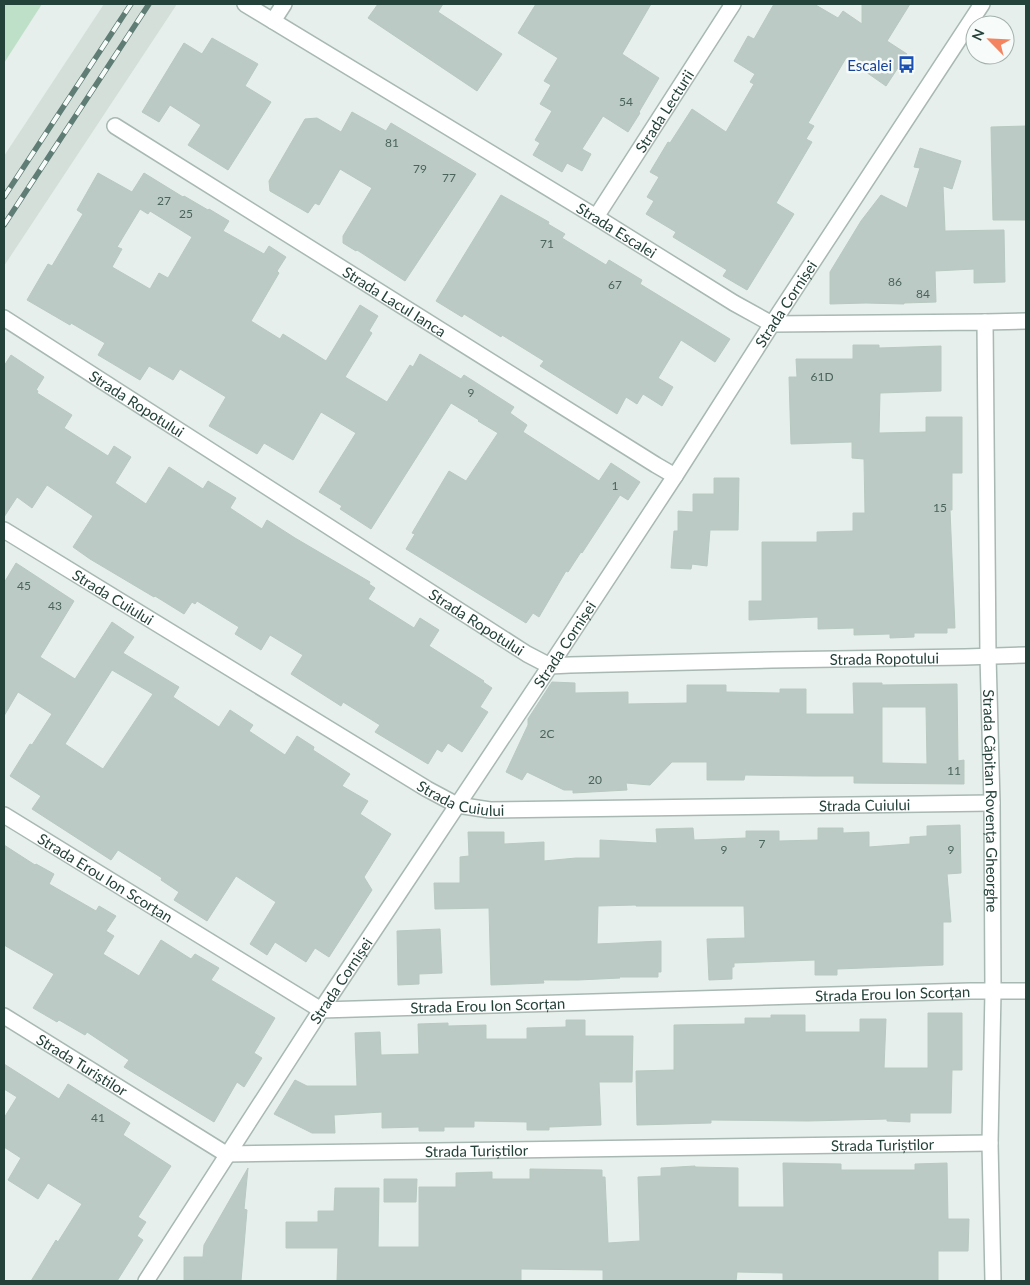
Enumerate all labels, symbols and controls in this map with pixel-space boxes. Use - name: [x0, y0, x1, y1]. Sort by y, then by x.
- north arrow: [965, 15, 1015, 65]
- text: N: [968, 26, 988, 43]
- bus stop icon: Escalei: [896, 55, 916, 75]
- place label: Escalei: [847, 56, 892, 74]
- street label: Strada Lecturii: [631, 66, 697, 156]
- house number: 54: [619, 94, 633, 109]
- house number: 81: [385, 135, 399, 150]
- house number: 79: [413, 161, 427, 176]
- house number: 77: [442, 170, 456, 185]
- house number: 27: [157, 193, 171, 208]
- street label: Strada Escalei: [574, 199, 660, 261]
- house number: 25: [179, 206, 193, 221]
- house number: 71: [540, 236, 554, 251]
- street label: Strada Cornișei: [751, 257, 820, 350]
- street label: Strada Lacul Ianca: [340, 262, 450, 340]
- house number: 86: [888, 274, 902, 289]
- house number: 67: [608, 277, 622, 292]
- house number: 84: [916, 286, 930, 301]
- street label: Strada Ropotului: [86, 366, 188, 441]
- house number: 61D: [810, 369, 834, 384]
- house number: 9: [468, 385, 475, 400]
- house number: 1: [612, 478, 619, 493]
- house number: 15: [933, 500, 947, 515]
- street label: Strada Cuiului: [69, 565, 157, 628]
- house number: 45: [17, 578, 31, 593]
- street label: Strada Ropotului: [426, 585, 528, 659]
- house number: 43: [48, 598, 62, 613]
- street label: Strada Cornișei: [529, 598, 599, 691]
- street label: Strada Ropotului: [830, 648, 939, 668]
- street label: Strada Căpitan Rovența Gheorghe: [980, 689, 1002, 913]
- house number: 2C: [540, 726, 554, 741]
- house number: 11: [947, 763, 961, 778]
- house number: 20: [588, 772, 602, 787]
- street label: Strada Cuiului: [414, 776, 505, 819]
- street label: Strada Cuiului: [819, 795, 910, 814]
- street label: Strada Erou Ion Scorțan: [35, 829, 176, 926]
- house number: 7: [759, 836, 766, 851]
- house number: 9: [721, 842, 728, 857]
- house number: 9: [948, 842, 955, 857]
- street label: Strada Cornișei: [306, 934, 376, 1027]
- street label: Strada Erou Ion Scorțan: [815, 982, 970, 1005]
- street label: Strada Erou Ion Scorțan: [410, 994, 566, 1016]
- street label: Strada Turiștilor: [34, 1030, 131, 1100]
- house number: 41: [91, 1110, 105, 1125]
- street label: Strada Turiștilor: [831, 1135, 935, 1154]
- street label: Strada Turiștilor: [425, 1141, 529, 1160]

